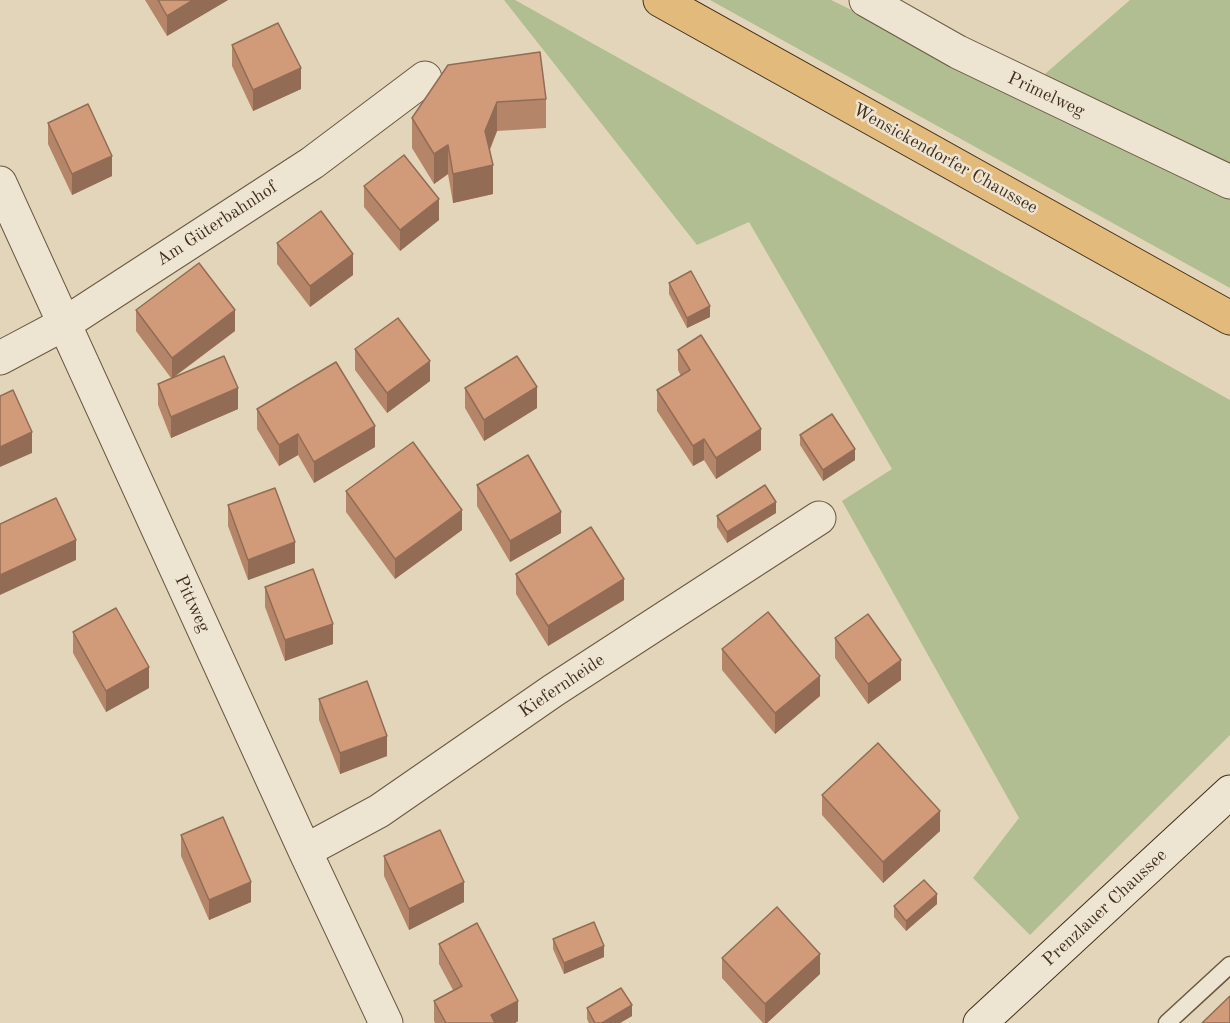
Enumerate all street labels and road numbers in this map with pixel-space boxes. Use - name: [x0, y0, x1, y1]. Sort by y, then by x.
- street label: Primelweg: [1004, 68, 1088, 122]
- street label: Wensickendorfer Chaussee: [849, 99, 1041, 219]
- street label: Am Güterbahnhof: [152, 177, 282, 271]
- street label: Pittweg: [169, 572, 215, 636]
- street label: Kiefernheide: [515, 649, 609, 723]
- street label: Prenzlauer Chaussee: [1038, 845, 1172, 971]

